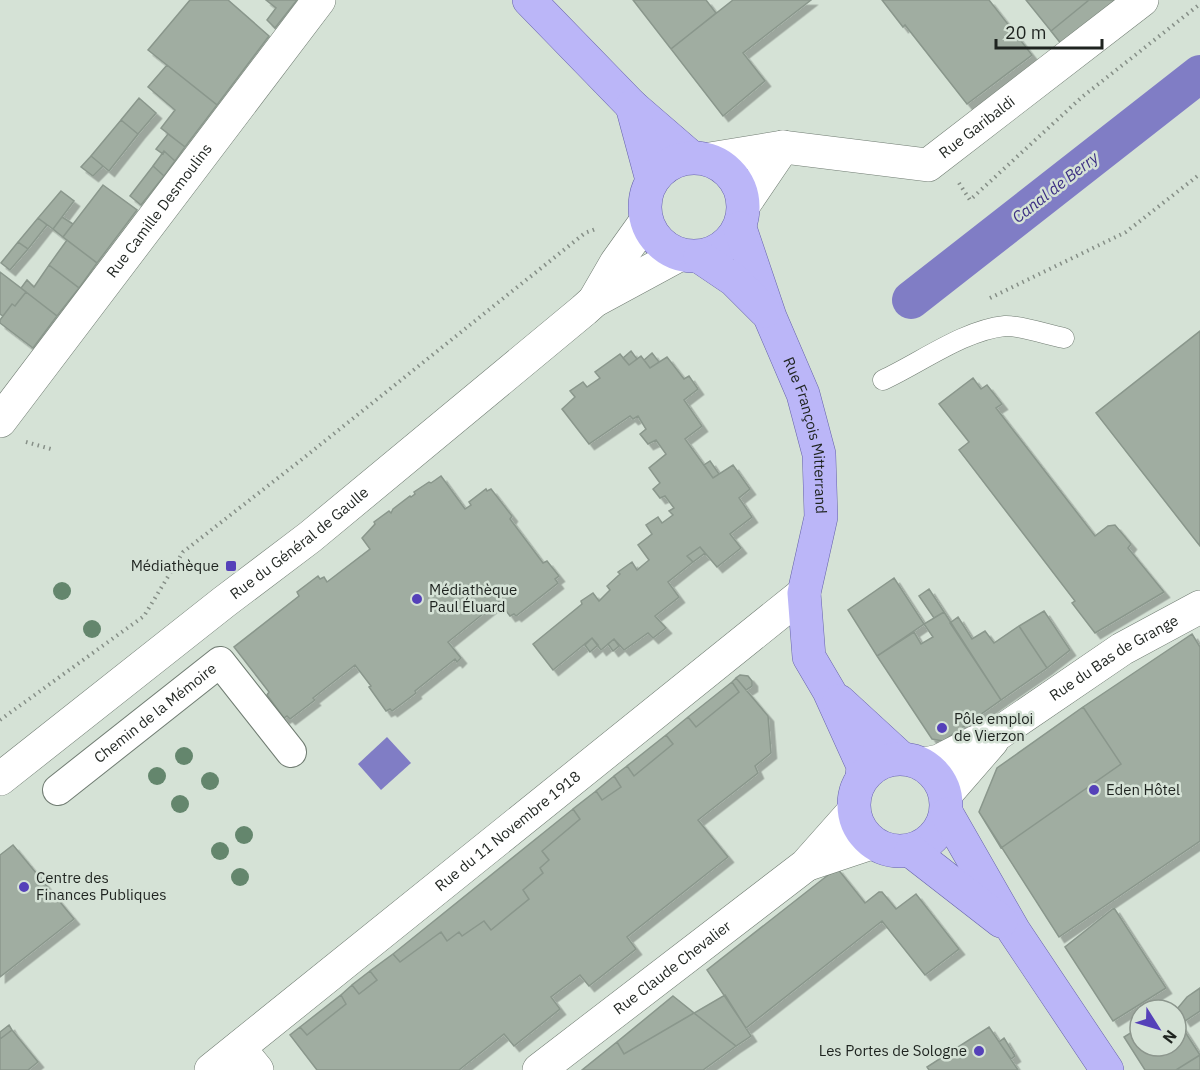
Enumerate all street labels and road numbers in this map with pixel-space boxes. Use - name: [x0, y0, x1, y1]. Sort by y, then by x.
- street label: Rue Garibaldi: [935, 92, 1019, 162]
- street label: Rue Camille Desmoulins: [102, 139, 216, 281]
- street label: Rue François Mitterrand: [779, 354, 831, 514]
- street label: Rue du Général de Gaulle: [226, 483, 372, 603]
- street label: Rue du Bas de Grange: [1046, 610, 1181, 705]
- street label: Chemin de la Mémoire: [90, 659, 220, 767]
- street label: Rue du 11 Novembre 1918: [431, 766, 584, 895]
- street label: Rue Claude Chevalier: [609, 916, 735, 1018]

